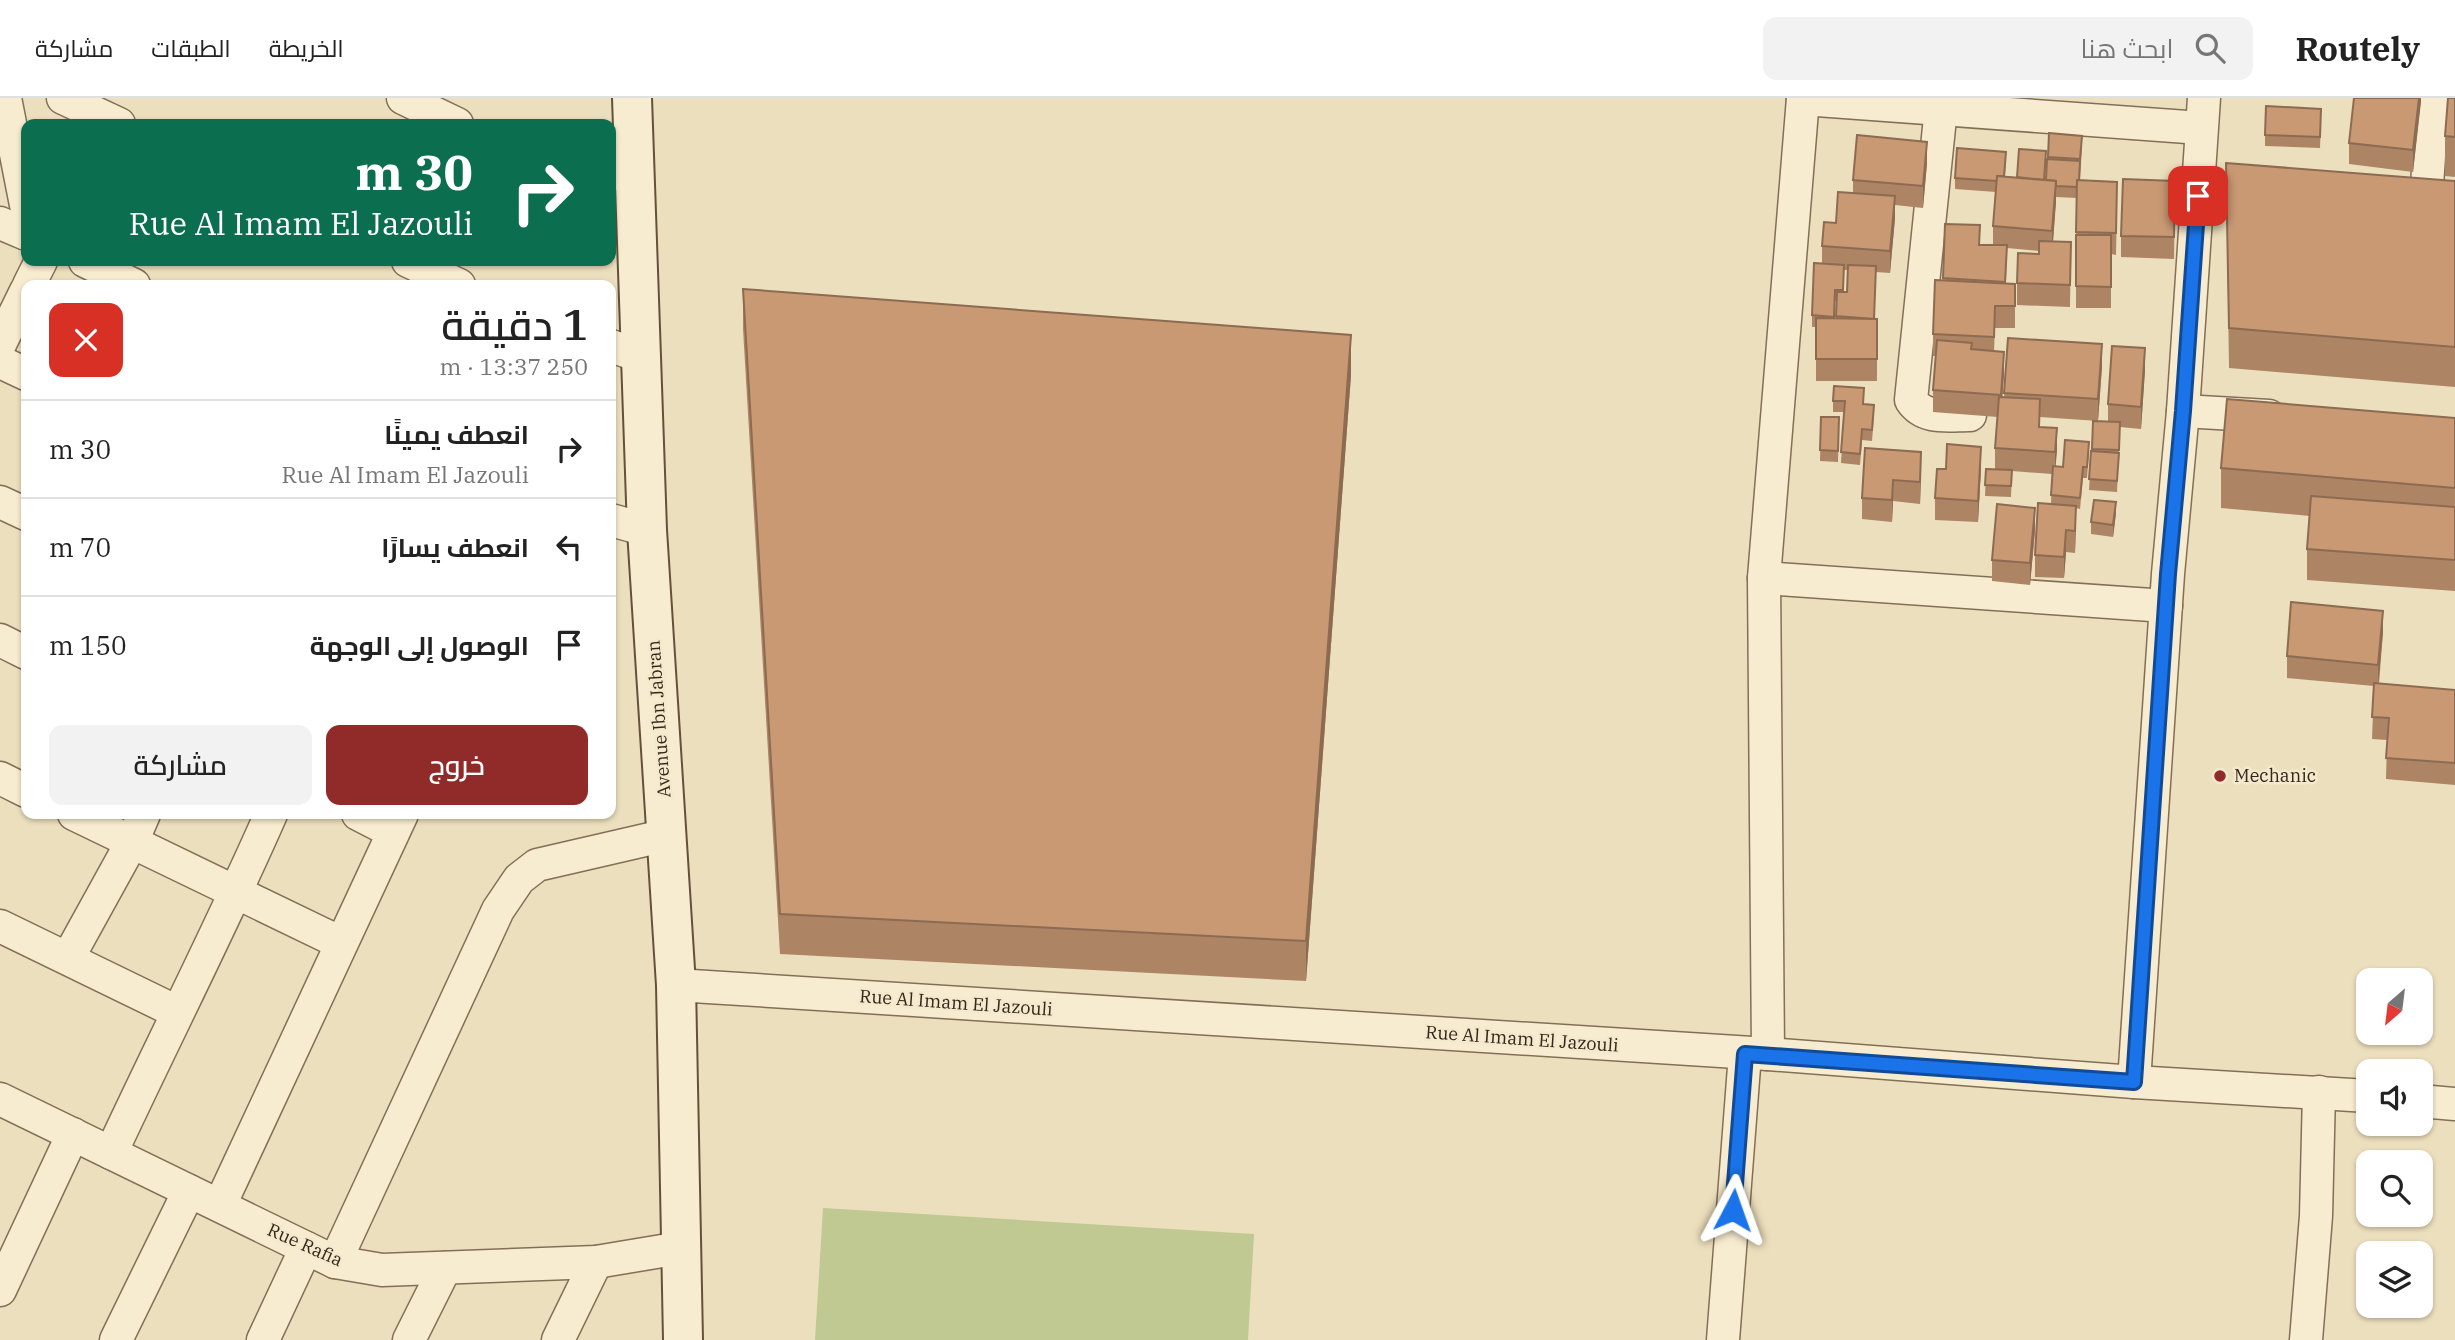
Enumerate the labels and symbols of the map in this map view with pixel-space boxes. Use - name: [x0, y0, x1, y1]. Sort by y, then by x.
- pin: [2168, 166, 2228, 226]
- street label: Avenue Ibn Jabran: [642, 639, 675, 799]
- place label: Mechanic: [2234, 764, 2316, 787]
- marker: Mechanic: [2212, 768, 2228, 784]
- north arrow: [2356, 968, 2432, 1045]
- street label: Rue Al Imam El Jazouli: [859, 984, 1054, 1021]
- street label: Rue Al Imam El Jazouli: [1425, 1020, 1620, 1057]
- position arrow: [1696, 1173, 1770, 1247]
- street label: Rue Rafia: [264, 1218, 347, 1271]

